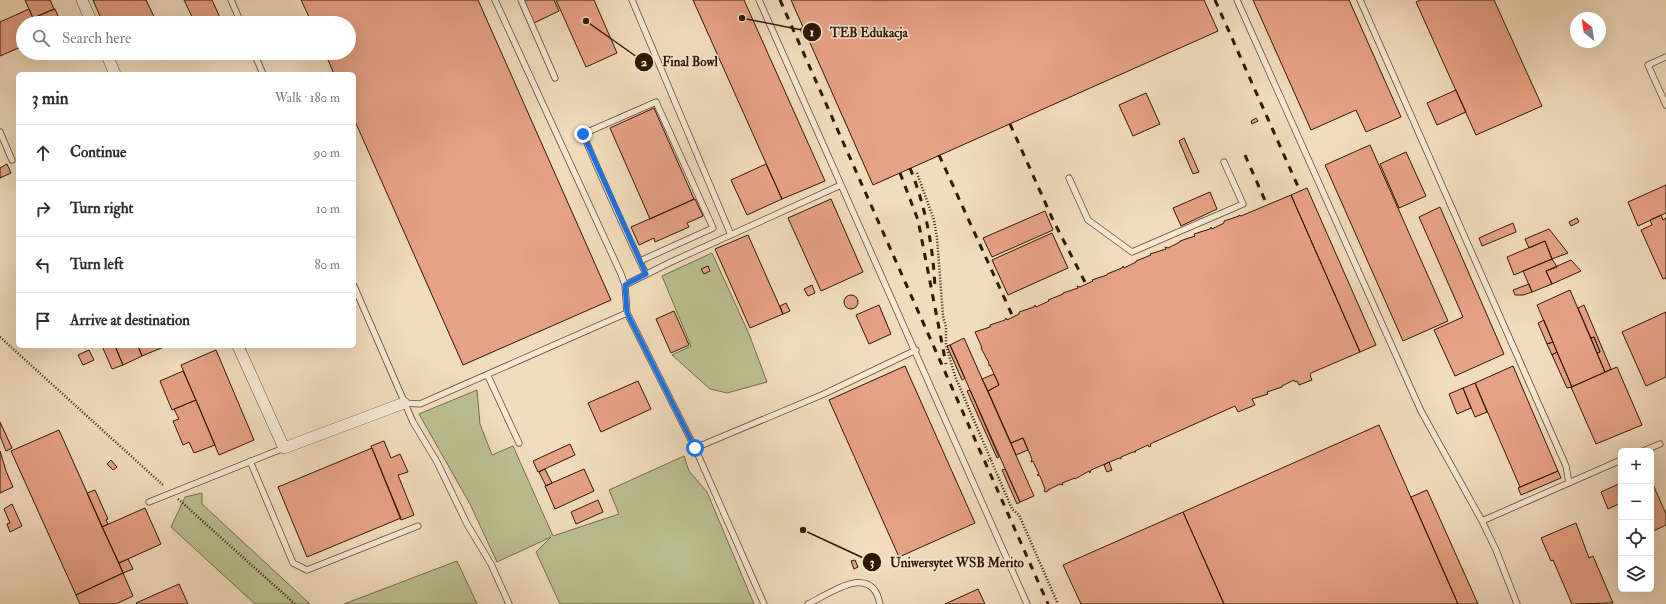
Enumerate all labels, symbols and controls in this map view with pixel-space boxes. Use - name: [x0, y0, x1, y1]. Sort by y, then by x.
- north arrow: [1570, 12, 1606, 48]
- search box: [16, 16, 356, 60]
- callout: TEB Edukacja: [802, 20, 916, 45]
- text: 1: [810, 25, 814, 40]
- text: TEB Edukacja: [829, 25, 909, 41]
- icon: search: [30, 27, 52, 49]
- text: Search here: [62, 29, 131, 48]
- callout: Final Bowl: [634, 49, 726, 74]
- text: Final Bowl: [662, 54, 718, 70]
- text: 2: [641, 55, 647, 70]
- text: 3 min: [32, 88, 69, 109]
- text: Walk · 180 m: [275, 90, 340, 106]
- route end: [574, 125, 592, 143]
- icon: ahead: [32, 142, 54, 164]
- text: Continue: [70, 143, 126, 162]
- text: 90 m: [314, 145, 340, 161]
- icon: right: [32, 198, 54, 220]
- text: Turn right: [70, 199, 133, 218]
- text: 10 m: [316, 201, 340, 217]
- icon: left: [32, 254, 54, 276]
- text: Turn left: [70, 255, 124, 274]
- text: 80 m: [314, 257, 340, 273]
- icon: arrive: [32, 310, 54, 332]
- text: Arrive at destination: [70, 311, 190, 330]
- route start: [686, 439, 704, 457]
- map controls: [1618, 448, 1654, 592]
- button: +: [1618, 448, 1654, 484]
- button: −: [1618, 484, 1654, 520]
- button: locate: [1618, 520, 1654, 556]
- callout: Uniwersytet WSB Merito: [862, 550, 1032, 575]
- text: 3: [870, 555, 875, 570]
- text: Uniwersytet WSB Merito: [890, 555, 1025, 572]
- button: layers: [1618, 556, 1654, 592]

